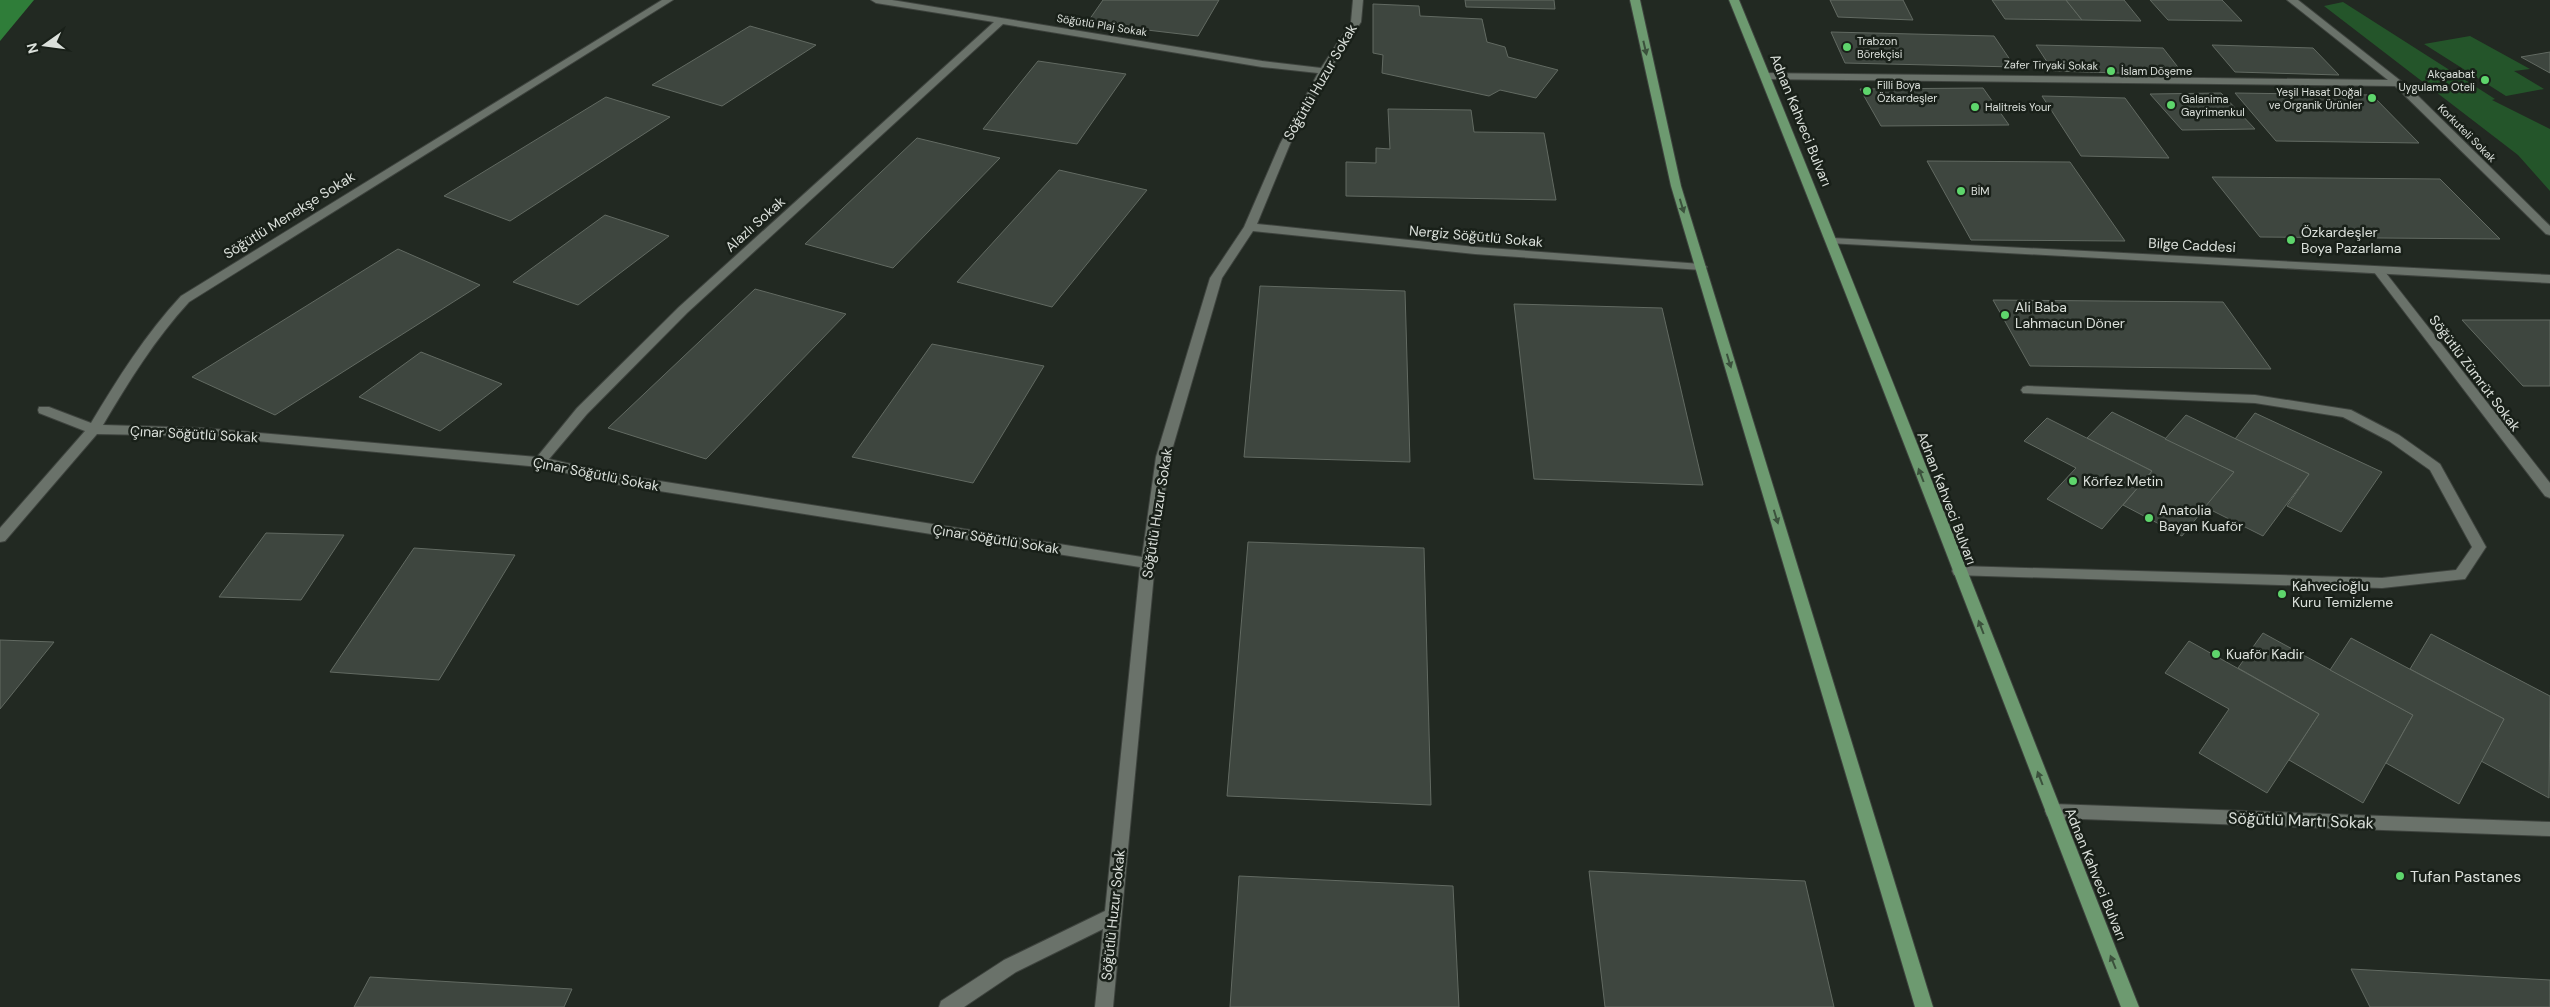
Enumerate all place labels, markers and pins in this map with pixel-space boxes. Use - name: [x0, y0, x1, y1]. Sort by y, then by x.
- place label: Trabzon Börekçisi: [1857, 34, 1903, 61]
- marker: Trabzon Börekçisi: [1841, 41, 1853, 53]
- place label: İslam Döşeme: [2121, 64, 2192, 78]
- marker: İslam Döşeme: [2105, 65, 2117, 77]
- place label: Akçaabat Uygulama Oteli: [2398, 67, 2475, 94]
- marker: Akçaabat Uygulama Oteli: [2479, 74, 2491, 86]
- place label: Filli Boya Özkardeşler: [1877, 78, 1937, 105]
- marker: Filli Boya Özkardeşler: [1861, 85, 1873, 97]
- place label: Yeşil Hasat Doğal ve Organik Ürünler: [2269, 85, 2362, 112]
- place label: Galanima Gayrimenkul: [2181, 92, 2245, 119]
- marker: Yeşil Hasat Doğal ve Organik Ürünler: [2366, 92, 2378, 104]
- marker: Galanima Gayrimenkul: [2165, 99, 2177, 111]
- place label: Halitreis Your: [1985, 100, 2051, 114]
- marker: Halitreis Your: [1969, 101, 1981, 113]
- place label: BİM: [1971, 184, 1989, 198]
- marker: BİM: [1955, 185, 1967, 197]
- place label: Özkardeşler Boya Pazarlama: [2301, 223, 2401, 257]
- marker: Özkardeşler Boya Pazarlama: [2285, 234, 2297, 246]
- place label: Ali Baba Lahmacun Döner: [2015, 298, 2125, 332]
- marker: Ali Baba Lahmacun Döner: [1999, 309, 2011, 321]
- place label: Körfez Metin: [2083, 472, 2163, 490]
- marker: Körfez Metin: [2067, 475, 2079, 487]
- place label: Anatolia Bayan Kuaför: [2159, 501, 2243, 535]
- marker: Anatolia Bayan Kuaför: [2143, 512, 2155, 524]
- place label: Kahvecioğlu Kuru Temizleme: [2292, 577, 2393, 611]
- marker: Kahvecioğlu Kuru Temizleme: [2276, 588, 2288, 600]
- place label: Kuaför Kadir: [2226, 645, 2304, 663]
- marker: Kuaför Kadir: [2210, 648, 2222, 660]
- place label: Tufan Pastanes: [2410, 866, 2521, 887]
- marker: Tufan Pastanes: [2394, 870, 2406, 882]

